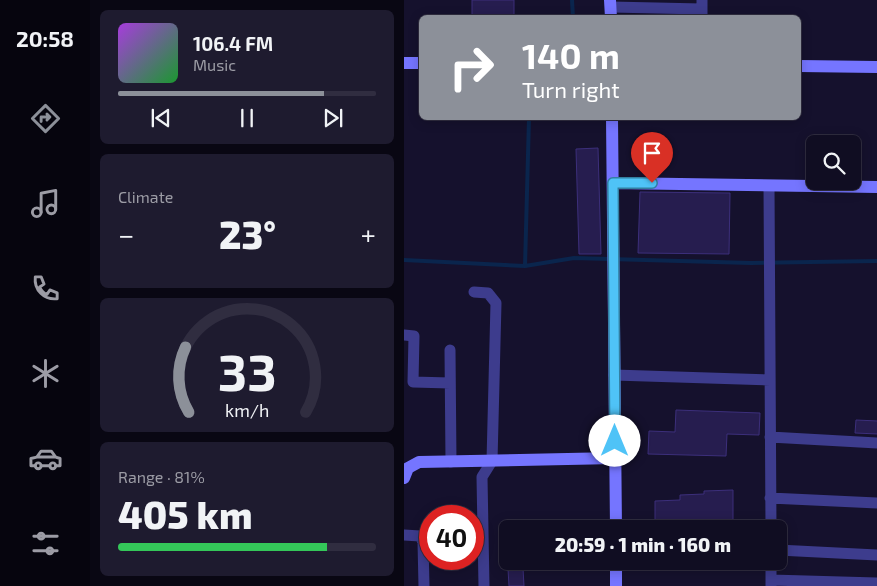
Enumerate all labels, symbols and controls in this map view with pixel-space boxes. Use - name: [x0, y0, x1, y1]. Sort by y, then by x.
- text: 20:58: [16, 25, 74, 51]
- text: 106.4 FM: [193, 32, 273, 55]
- text: 140 m: [522, 34, 620, 76]
- icon: right: [439, 35, 504, 100]
- text: Music: [193, 55, 236, 74]
- text: Turn right: [522, 76, 620, 102]
- icon: directions: [28, 101, 63, 136]
- icon: previous: [147, 104, 175, 132]
- icon: pause: [233, 104, 261, 132]
- icon: next: [319, 104, 347, 132]
- pin: [631, 132, 673, 183]
- map controls: [806, 135, 861, 190]
- button: search: [806, 135, 861, 190]
- icon: arrive: [638, 139, 666, 167]
- icon: music: [28, 186, 63, 221]
- text: Climate: [118, 187, 173, 206]
- text: 23°: [219, 211, 276, 257]
- text: −: [118, 217, 134, 251]
- text: +: [361, 217, 376, 251]
- icon: phone: [28, 271, 63, 306]
- text: 33: [218, 339, 276, 401]
- icon: climate: [28, 356, 63, 391]
- text: km/h: [225, 399, 269, 421]
- position arrow: [588, 414, 640, 466]
- icon: car: [28, 441, 63, 476]
- text: Range · 81%: [118, 467, 205, 486]
- text: 405 km: [118, 491, 252, 537]
- speed limit sign: 40: [419, 505, 484, 570]
- icon: filters: [28, 526, 63, 561]
- text: 20:59 · 1 min · 160 m: [555, 533, 731, 556]

